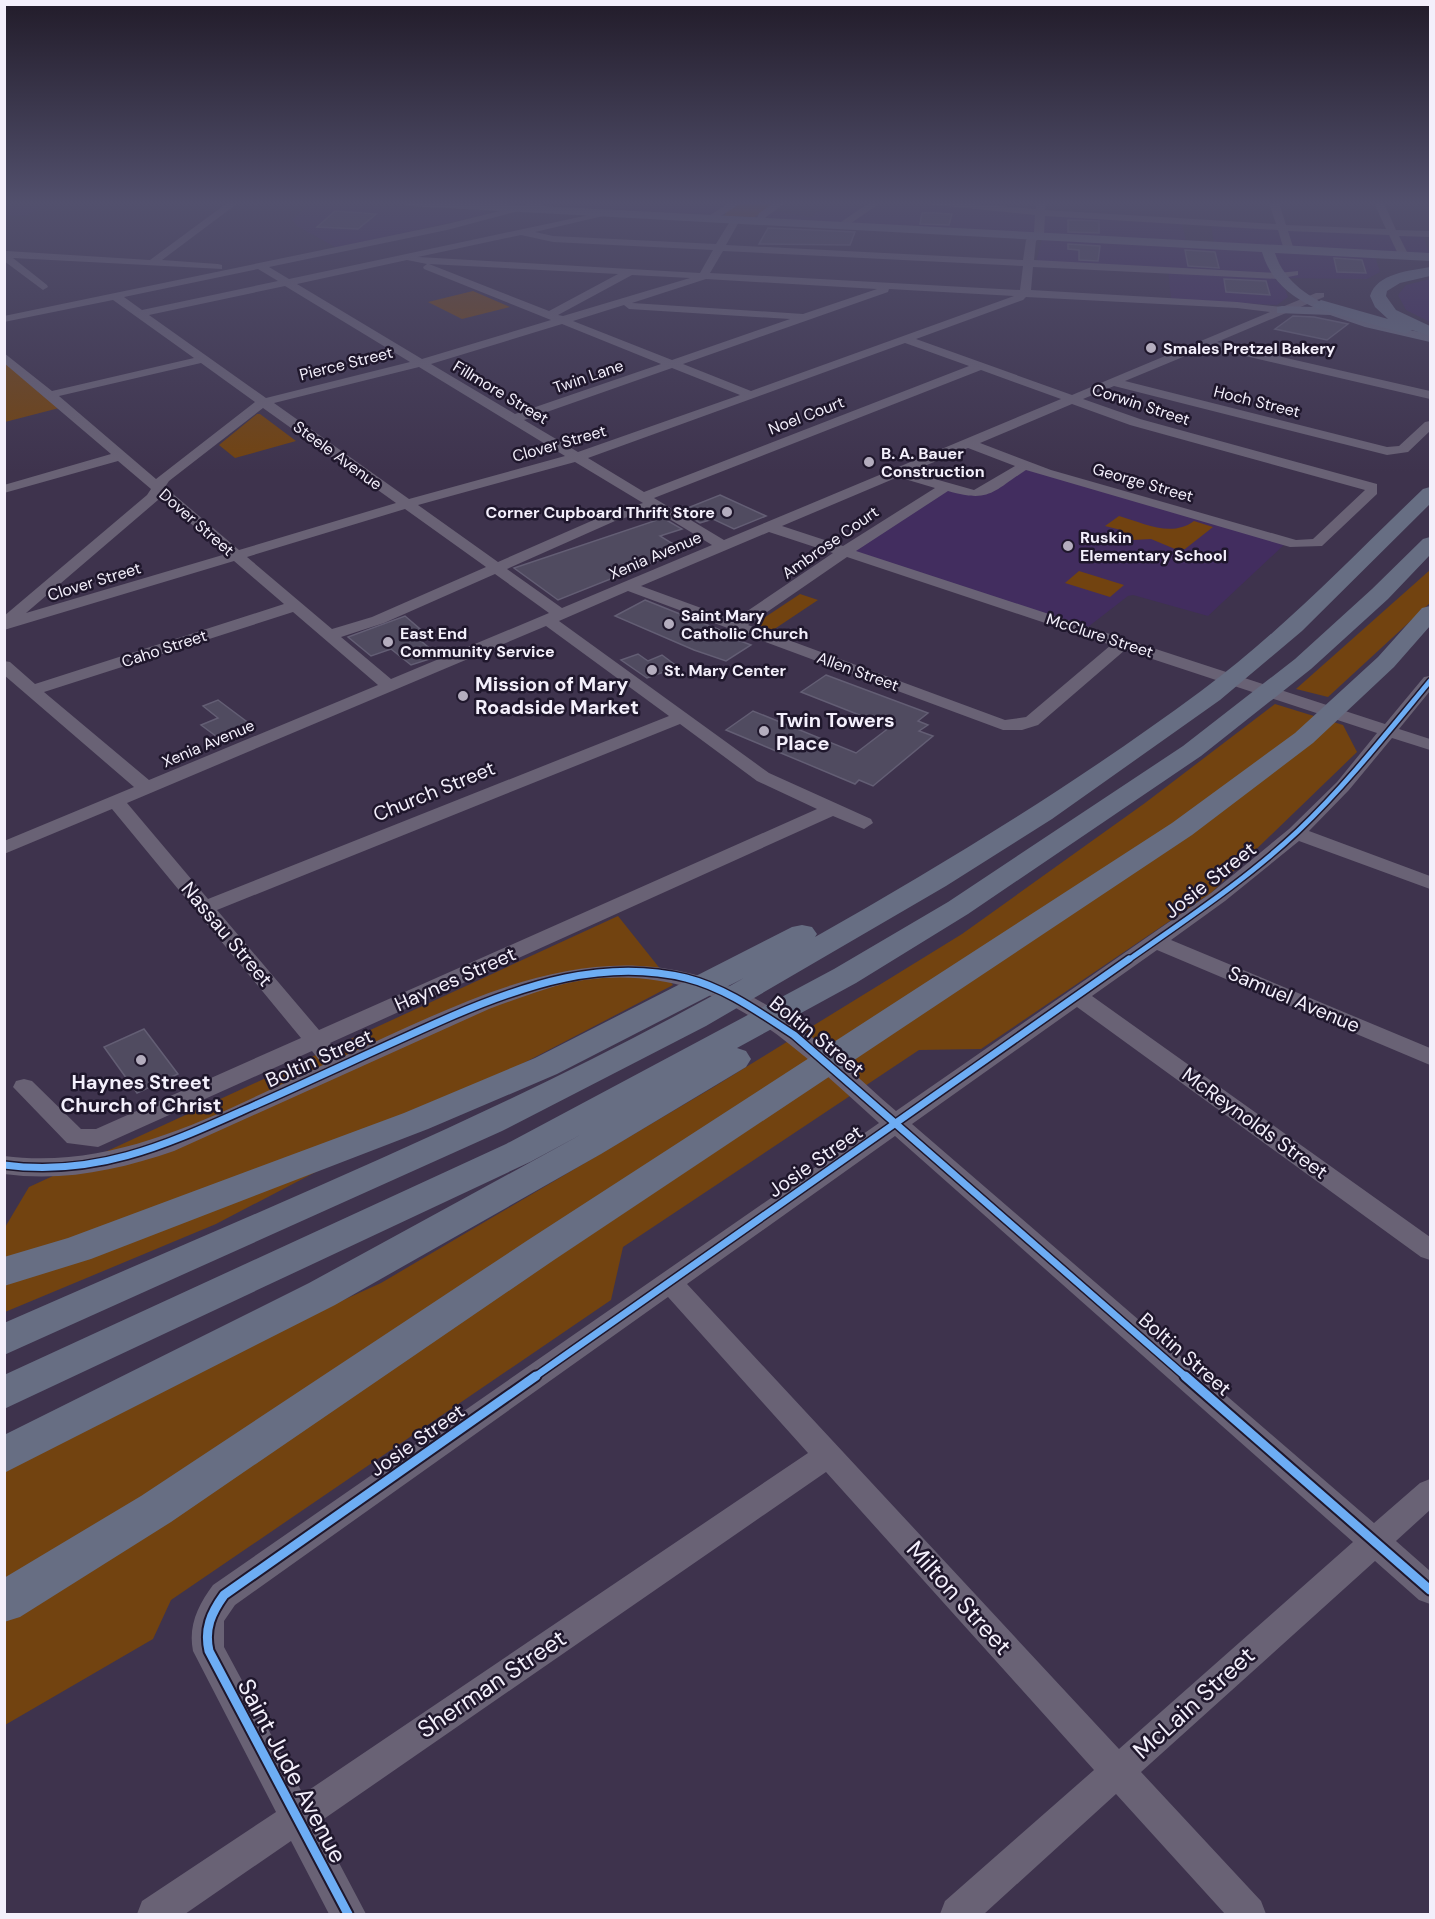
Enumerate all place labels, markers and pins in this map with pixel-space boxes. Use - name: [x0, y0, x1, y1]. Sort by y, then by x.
- place label: Smales Pretzel Bakery: [1163, 338, 1336, 359]
- marker: Smales Pretzel Bakery: [1144, 341, 1158, 355]
- place label: B. A. Bauer Construction: [881, 443, 985, 482]
- marker: B. A. Bauer Construction: [862, 455, 876, 469]
- place label: Corner Cupboard Thrift Store: [485, 502, 715, 523]
- marker: Corner Cupboard Thrift Store: [720, 505, 734, 519]
- place label: Ruskin Elementary School: [1080, 527, 1227, 566]
- marker: Ruskin Elementary School: [1061, 539, 1075, 553]
- place label: Saint Mary Catholic Church: [681, 605, 808, 644]
- marker: Saint Mary Catholic Church: [662, 617, 676, 631]
- place label: East End Community Service: [400, 623, 555, 662]
- marker: East End Community Service: [381, 635, 395, 649]
- place label: St. Mary Center: [664, 660, 787, 681]
- marker: St. Mary Center: [645, 663, 659, 677]
- place label: Mission of Mary Roadside Market: [475, 671, 639, 720]
- marker: Mission of Mary Roadside Market: [456, 689, 470, 703]
- place label: Twin Towers Place: [776, 707, 895, 756]
- marker: Twin Towers Place: [757, 724, 771, 738]
- marker: Haynes Street Church of Christ: [134, 1053, 148, 1067]
- place label: Haynes Street Church of Christ: [61, 1069, 221, 1118]

